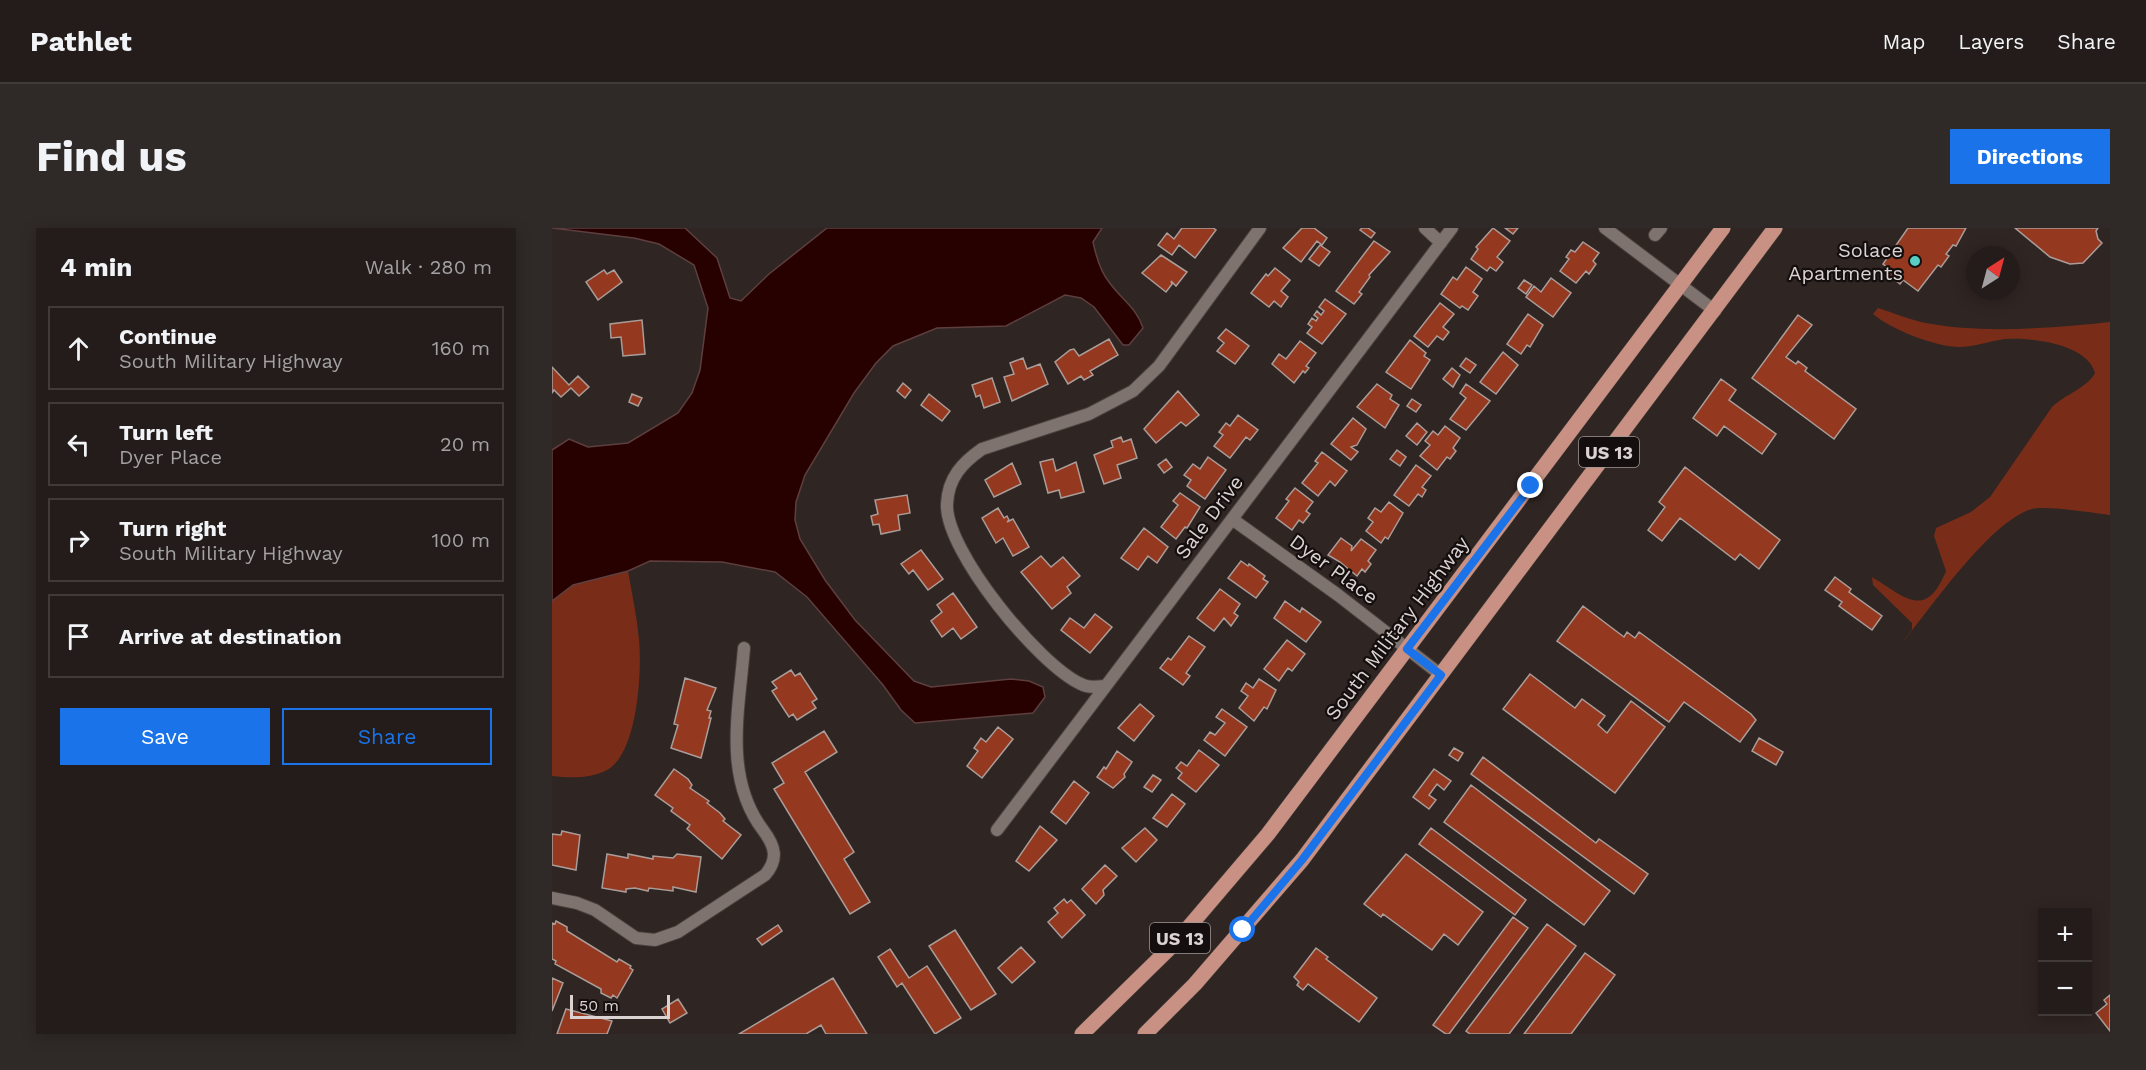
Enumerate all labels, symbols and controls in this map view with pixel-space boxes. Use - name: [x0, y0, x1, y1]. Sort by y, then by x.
- text: Pathlet: [30, 25, 132, 58]
- text: Map: [1882, 29, 1925, 54]
- text: Layers: [1958, 29, 2024, 54]
- text: Share: [2057, 29, 2116, 54]
- button: Directions: [1950, 129, 2110, 184]
- text: Find us: [36, 132, 187, 181]
- place label: Solace Apartments: [1788, 238, 1903, 285]
- north arrow: [1966, 246, 2020, 300]
- text: 4 min: [60, 252, 132, 282]
- marker: Solace Apartments: [1908, 254, 1922, 268]
- text: Walk · 280 m: [365, 255, 492, 279]
- text: Continue: [119, 324, 217, 349]
- icon: ahead: [62, 332, 95, 365]
- text: 160 m: [432, 336, 490, 360]
- text: South Military Highway: [119, 349, 343, 373]
- text: Turn left: [119, 420, 213, 445]
- icon: left: [62, 428, 95, 461]
- text: 20 m: [440, 432, 490, 456]
- road number: US 13: [1579, 437, 1639, 467]
- text: Dyer Place: [119, 445, 222, 469]
- street label: Sale Drive: [1170, 471, 1248, 563]
- route end: [1517, 472, 1543, 498]
- text: Turn right: [119, 516, 226, 541]
- icon: right: [62, 524, 95, 557]
- text: 100 m: [431, 528, 490, 552]
- street label: Dyer Place: [1285, 529, 1383, 609]
- street label: South Military Highway: [1320, 531, 1474, 724]
- text: South Military Highway: [119, 541, 343, 565]
- icon: arrive: [62, 620, 95, 653]
- text: Arrive at destination: [119, 624, 342, 649]
- button: Save: [60, 708, 270, 765]
- button: Share: [282, 708, 492, 765]
- map controls: [2038, 908, 2092, 1016]
- button: +: [2038, 908, 2092, 962]
- route start: [1229, 916, 1255, 942]
- road number: US 13: [1150, 923, 1210, 953]
- button: −: [2038, 962, 2092, 1016]
- scale bar: [570, 992, 670, 1020]
- text: 50 m: [579, 996, 619, 1015]

